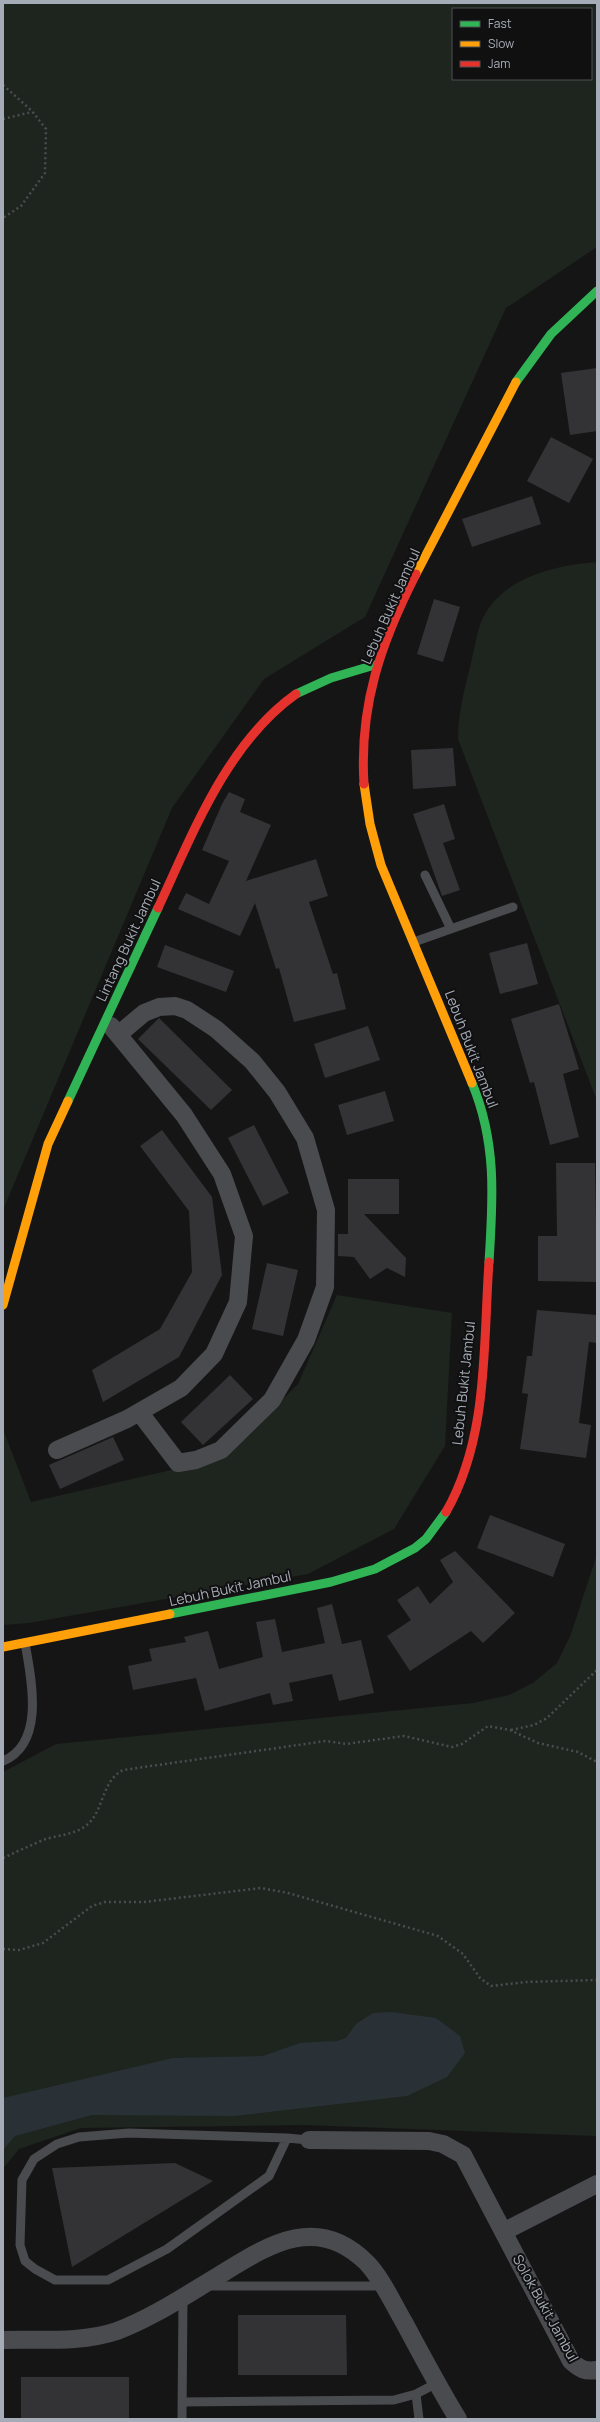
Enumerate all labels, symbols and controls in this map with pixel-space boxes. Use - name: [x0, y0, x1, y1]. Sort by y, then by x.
- legend: [452, 8, 592, 80]
- text: Fast: [488, 15, 512, 32]
- text: Slow: [488, 35, 514, 52]
- text: Jam: [488, 55, 510, 72]
- street label: Lebuh Bukit Jambul: [356, 545, 424, 667]
- street label: Lintang Bukit Jambul: [91, 876, 165, 1004]
- street label: Lebuh Bukit Jambul: [441, 987, 503, 1111]
- street label: Lebuh Bukit Jambul: [447, 1320, 479, 1446]
- street label: Lebuh Bukit Jambul: [167, 1566, 293, 1610]
- street label: Solok Bukit Jambul: [509, 2251, 583, 2365]

